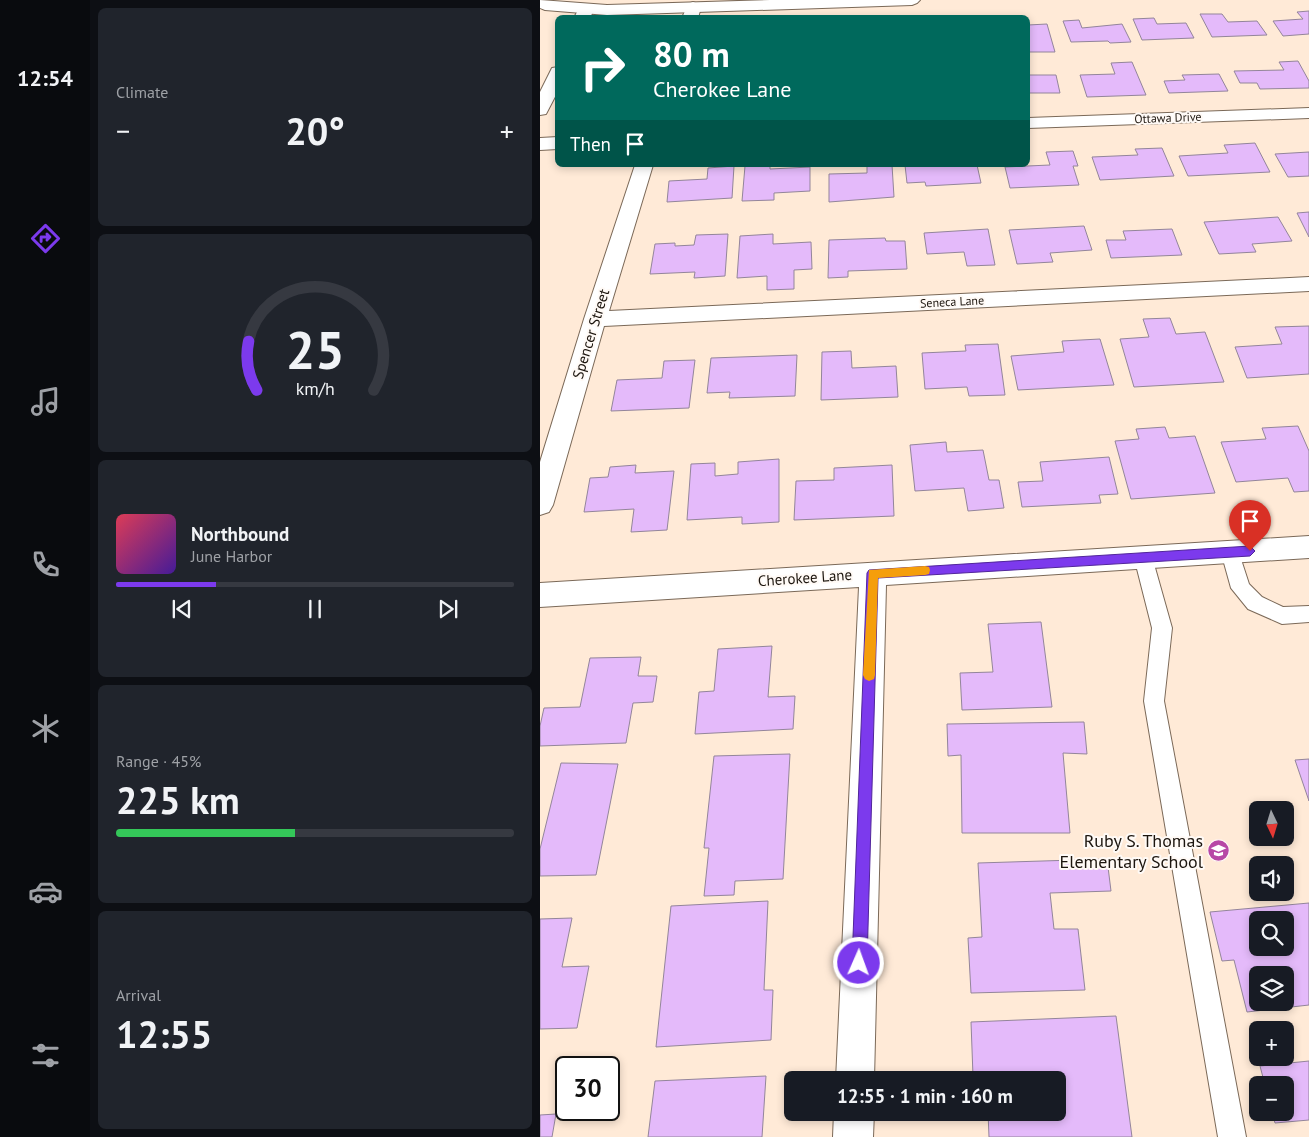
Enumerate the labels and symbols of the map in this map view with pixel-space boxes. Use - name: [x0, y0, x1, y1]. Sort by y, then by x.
- street label: Ottawa Drive: [1134, 109, 1202, 126]
- street label: Spencer Street: [568, 286, 613, 381]
- street label: Seneca Lane: [920, 292, 984, 311]
- pin: [1229, 500, 1271, 551]
- street label: Cherokee Lane: [757, 565, 853, 590]
- north arrow: [1249, 801, 1294, 846]
- place label: Ruby S. Thomas Elementary School: [1060, 829, 1204, 873]
- school or university icon: Ruby S. Thomas Elementary School: [1207, 839, 1231, 863]
- position arrow: [832, 936, 884, 988]
- speed limit sign: 30: [555, 1056, 620, 1121]

